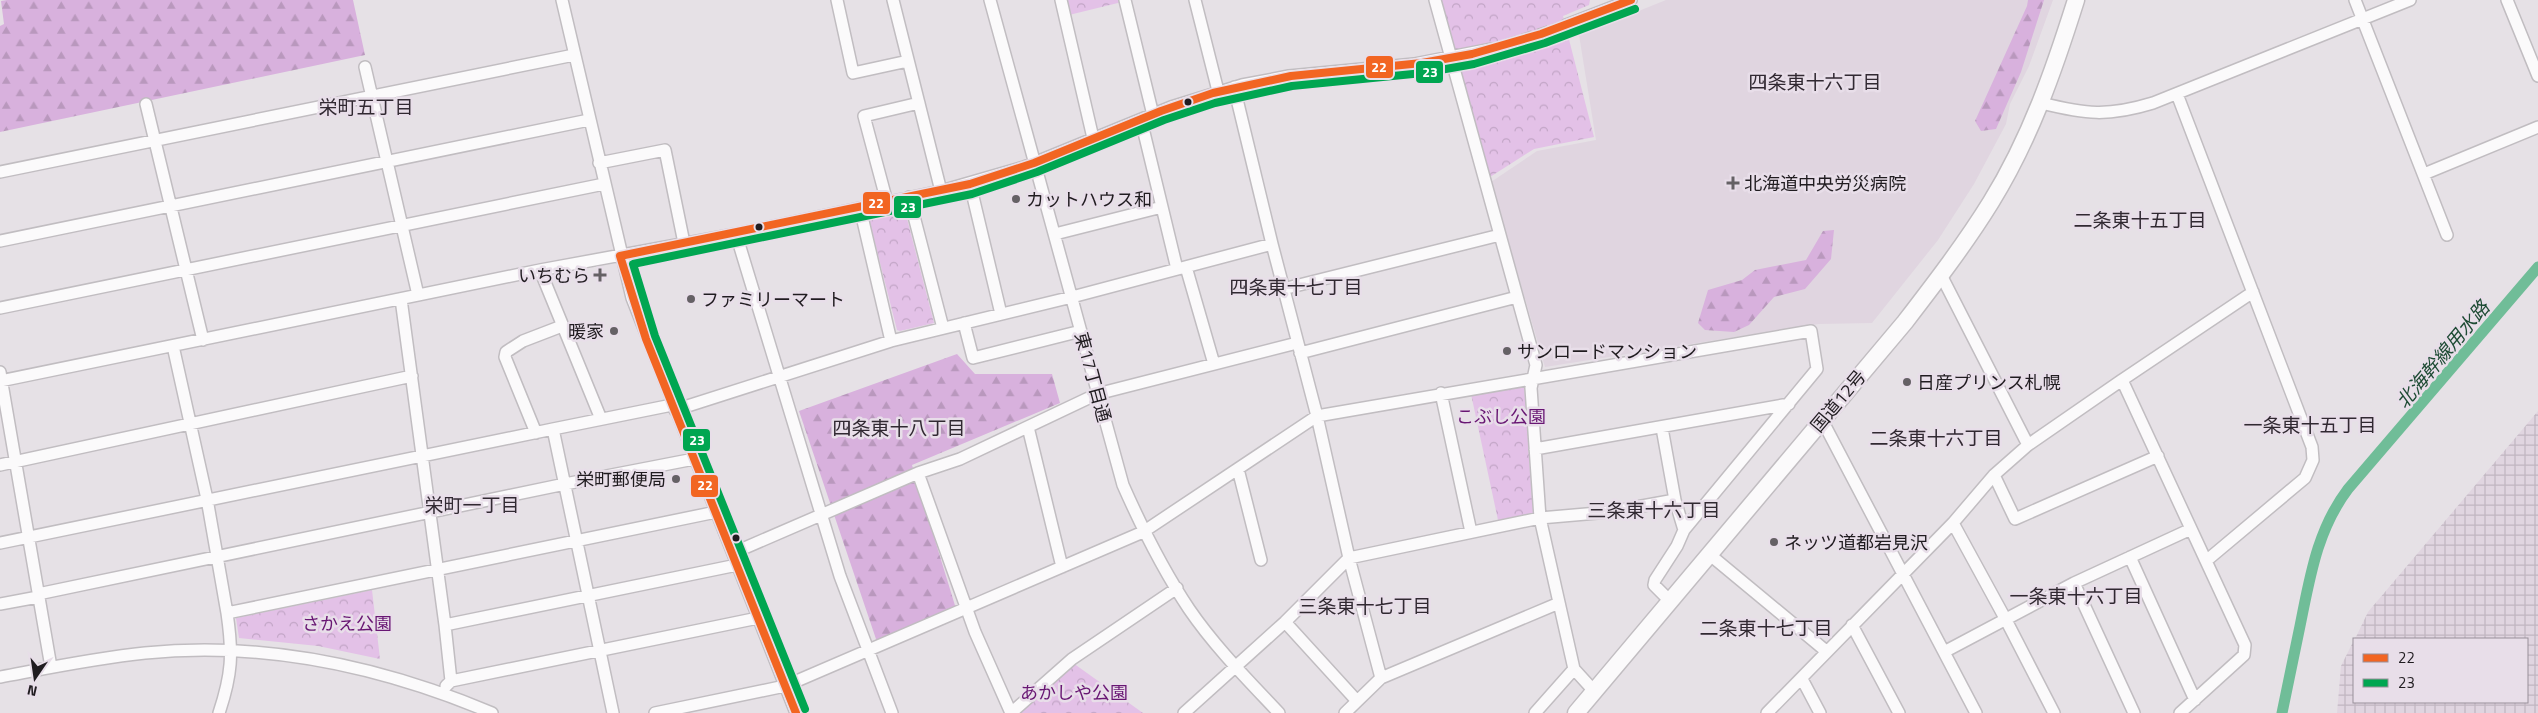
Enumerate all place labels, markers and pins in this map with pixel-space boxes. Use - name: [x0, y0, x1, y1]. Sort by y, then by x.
- unlabelled marker: [1183, 97, 1193, 107]
- place label: 北海道中央労災病院: [1744, 170, 1906, 197]
- marker: 北海道中央労災病院: [1726, 176, 1740, 190]
- place label: カットハウス和: [1026, 186, 1152, 213]
- marker: カットハウス和: [1010, 193, 1022, 205]
- unlabelled marker: [754, 222, 764, 232]
- place label: いちむら: [518, 262, 590, 289]
- marker: いちむら: [594, 269, 606, 281]
- place label: ファミリーマート: [701, 286, 845, 313]
- marker: ファミリーマート: [685, 293, 697, 305]
- place label: 暖家: [568, 318, 604, 345]
- marker: 暖家: [608, 325, 620, 337]
- place label: サンロードマンション: [1517, 338, 1697, 365]
- marker: サンロードマンション: [1501, 345, 1513, 357]
- place label: 日産プリンス札幌: [1917, 369, 2061, 396]
- marker: 日産プリンス札幌: [1901, 376, 1913, 388]
- place label: 栄町郵便局: [576, 466, 666, 493]
- marker: 栄町郵便局: [670, 473, 682, 485]
- place label: ネッツ道都岩見沢: [1784, 529, 1928, 556]
- unlabelled marker: [731, 533, 741, 543]
- marker: ネッツ道都岩見沢: [1768, 536, 1780, 548]

